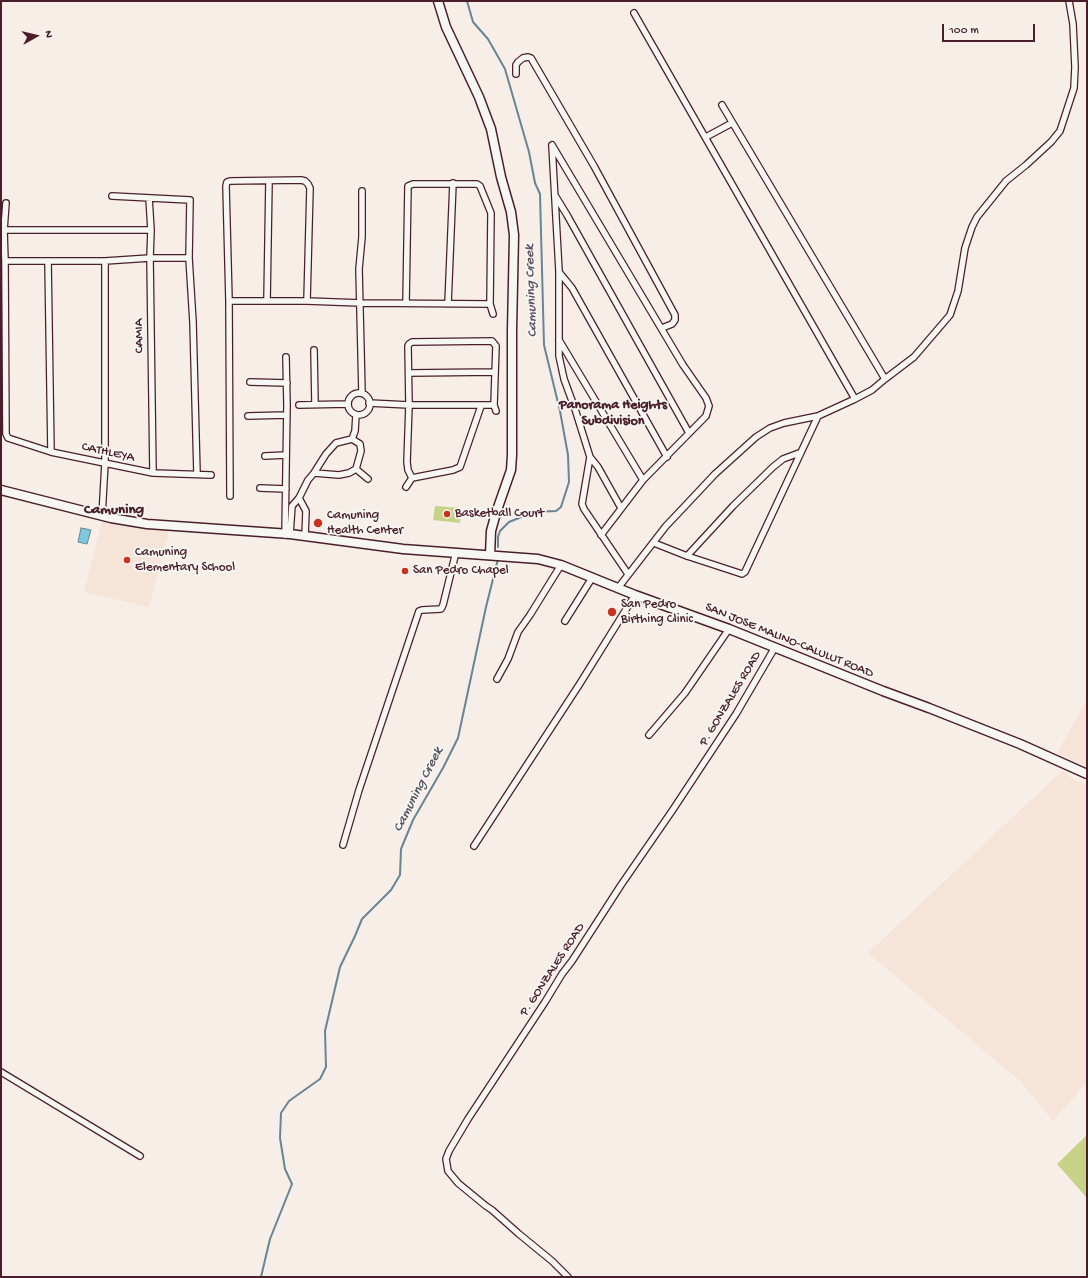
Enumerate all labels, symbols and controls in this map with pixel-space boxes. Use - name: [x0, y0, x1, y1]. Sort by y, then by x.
- north arrow: [16, 16, 56, 56]
- scale bar: [944, 16, 1037, 42]
- text: 100 m: [949, 24, 979, 38]
- text: N: [41, 30, 54, 39]
- water label: Camuning Creek: [522, 244, 542, 338]
- street label: CAMIA: [132, 319, 148, 353]
- district label: Panorama Heights Subdivision: [559, 398, 667, 430]
- street label: CATHLEYA: [80, 440, 136, 466]
- district label: Camuning: [84, 502, 144, 520]
- place label: Basketball Court: [455, 506, 544, 522]
- place label: Camuning Health Center: [327, 508, 403, 539]
- marker: Basketball Court: [442, 509, 452, 519]
- marker: Camuning Health Center: [312, 517, 324, 529]
- place label: Camuning Elementary School: [135, 545, 235, 576]
- marker: Camuning Elementary School: [122, 555, 132, 565]
- place label: San Pedro Chapel: [413, 563, 509, 579]
- marker: San Pedro Chapel: [400, 566, 410, 576]
- place label: San Pedro Birthing Clinic: [621, 597, 693, 628]
- street label: SAN JOSE MALINO-CALULUT ROAD: [703, 600, 875, 682]
- marker: San Pedro Birthing Clinic: [606, 606, 618, 618]
- street label: P. GONZALES ROAD: [697, 649, 765, 749]
- water label: Camuning Creek: [390, 745, 448, 835]
- street label: P. GONZALES ROAD: [517, 921, 589, 1019]

